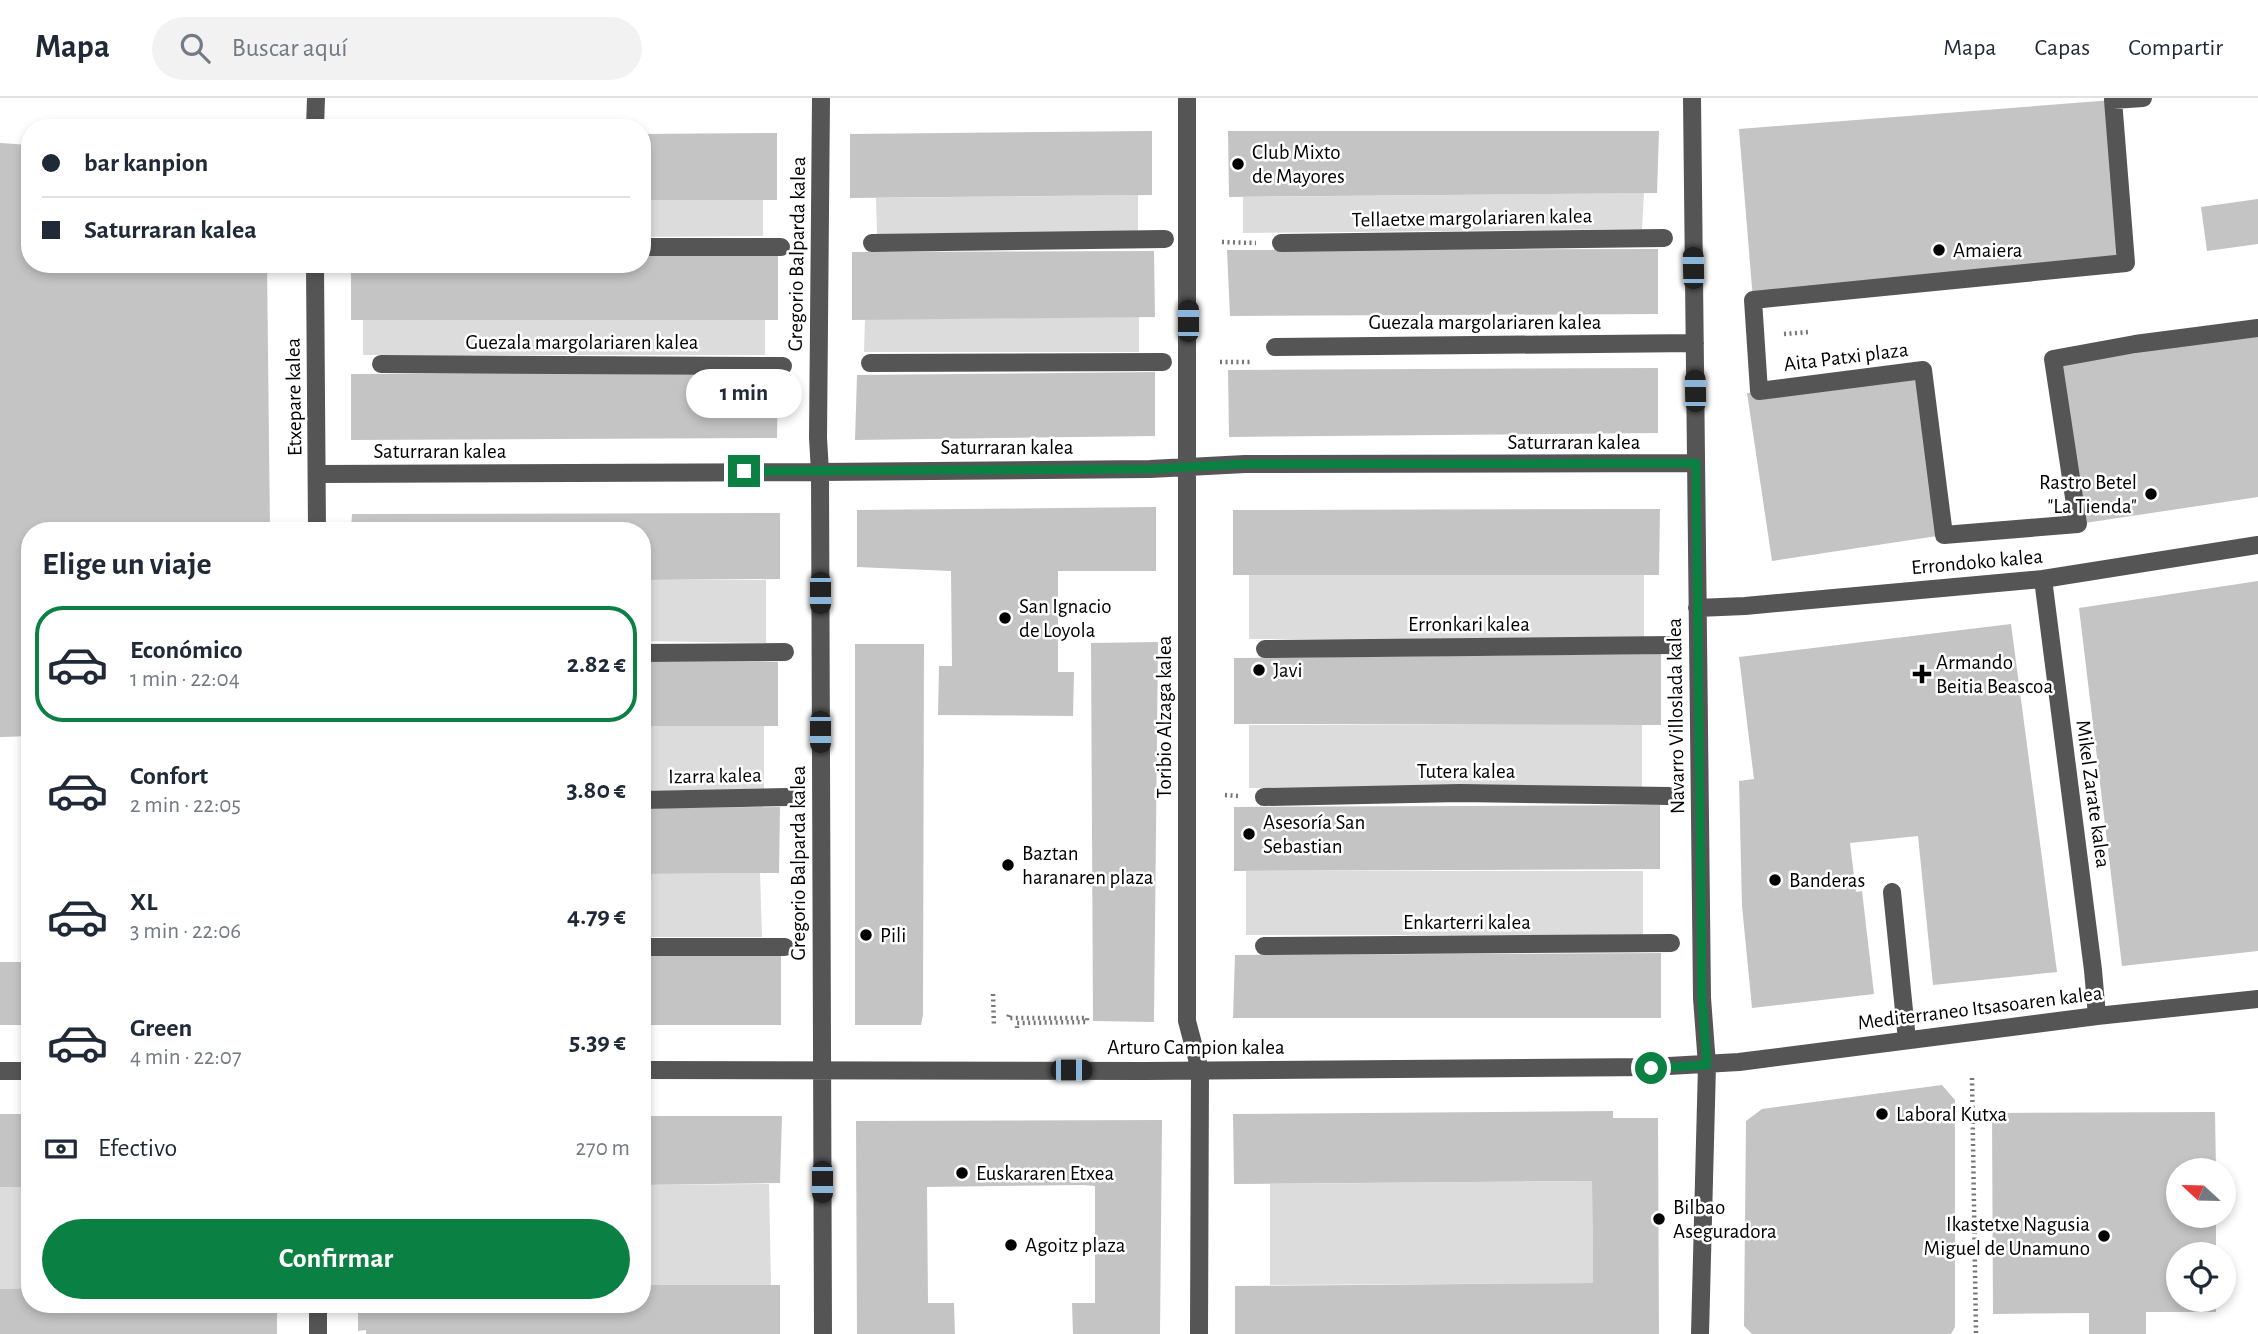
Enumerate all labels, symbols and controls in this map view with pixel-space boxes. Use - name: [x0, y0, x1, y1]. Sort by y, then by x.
- search box: [152, 17, 642, 80]
- icon: search: [176, 29, 214, 67]
- text: Mapa: [35, 31, 110, 64]
- text: Buscar aquí: [232, 35, 348, 61]
- text: Mapa: [1943, 36, 1996, 60]
- text: Capas: [2034, 36, 2090, 60]
- text: Compartir: [2128, 36, 2223, 60]
- place label: Club Mixto de Mayores: [1252, 142, 1345, 187]
- text: bar kanpion: [84, 150, 208, 176]
- street label: Gregorio Balparda kalea: [785, 156, 809, 352]
- marker: Club Mixto de Mayores: [1230, 156, 1246, 172]
- street label: Tellaetxe margolariaren kalea: [1351, 205, 1593, 231]
- text: Saturraran kalea: [84, 217, 257, 243]
- place label: Amaiera: [1953, 240, 2023, 261]
- marker: Amaiera: [1931, 242, 1947, 258]
- car: [1683, 247, 1704, 289]
- car: [1178, 300, 1199, 342]
- street label: Guezala margolariaren kalea: [1368, 312, 1602, 333]
- street label: Guezala margolariaren kalea: [465, 332, 699, 353]
- street label: Etxepare kalea: [282, 337, 306, 456]
- street label: Aita Patxi plaza: [1782, 339, 1910, 375]
- callout: 1 min: [686, 370, 802, 418]
- car: [1685, 370, 1706, 412]
- text: 1 min: [720, 382, 768, 405]
- street label: Saturraran kalea: [1507, 432, 1641, 453]
- street label: Saturraran kalea: [940, 437, 1074, 458]
- street label: Saturraran kalea: [373, 441, 507, 462]
- route end: [728, 455, 760, 487]
- place label: Rastro Betel "La Tienda": [2039, 472, 2137, 517]
- marker: Rastro Betel "La Tienda": [2143, 486, 2159, 502]
- street label: Errondoko kalea: [1910, 546, 2044, 578]
- text: Elige un viaje: [42, 548, 212, 580]
- car: [810, 572, 831, 614]
- place label: San Ignacio de Loyola: [1019, 596, 1112, 641]
- marker: San Ignacio de Loyola: [997, 610, 1013, 626]
- street label: Erronkari kalea: [1408, 614, 1530, 635]
- street label: Navarro Villoslada kalea: [1664, 617, 1688, 814]
- icon: car: [46, 633, 109, 696]
- street label: Toribio Alzaga kalea: [1154, 635, 1175, 798]
- text: Económico: [130, 637, 243, 663]
- text: 2.82 €: [567, 651, 626, 677]
- place label: Armando Beitia Beascoa: [1936, 652, 2053, 697]
- place label: Javi: [1273, 660, 1302, 681]
- marker: Javi: [1251, 662, 1267, 678]
- marker: Armando Beitia Beascoa: [1914, 666, 1930, 682]
- text: 1 min · 22:04: [130, 668, 240, 691]
- car: [810, 711, 831, 753]
- street label: Mikel Zarate kalea: [2072, 719, 2114, 870]
- icon: car: [46, 759, 109, 822]
- street label: Tutera kalea: [1417, 761, 1516, 782]
- text: Confort: [130, 763, 208, 789]
- street label: Izarra kalea: [668, 765, 762, 787]
- street label: Gregorio Balparda kalea: [788, 765, 809, 960]
- text: 3.80 €: [566, 777, 626, 803]
- text: 2 min · 22:05: [130, 794, 241, 817]
- place label: Asesoría San Sebastian: [1263, 812, 1365, 857]
- marker: Asesoría San Sebastian: [1241, 826, 1257, 842]
- place label: Baztan haranaren plaza: [1022, 843, 1154, 888]
- marker: Baztan haranaren plaza: [1000, 857, 1016, 873]
- place label: Banderas: [1789, 870, 1865, 891]
- marker: Banderas: [1767, 872, 1783, 888]
- icon: car: [46, 885, 109, 948]
- text: XL: [130, 889, 157, 915]
- text: 4.79 €: [567, 903, 626, 929]
- street label: Enkarterri kalea: [1403, 912, 1531, 933]
- text: 3 min · 22:06: [130, 920, 241, 943]
- place label: Pili: [880, 925, 906, 946]
- marker: Pili: [858, 927, 874, 943]
- street label: Mediterraneo Itsasoaren kalea: [1856, 983, 2104, 1033]
- icon: car: [46, 1011, 109, 1074]
- text: Green: [130, 1015, 192, 1041]
- text: 5.39 €: [569, 1029, 626, 1055]
- street label: Arturo Campion kalea: [1107, 1037, 1285, 1058]
- text: 4 min · 22:07: [130, 1046, 241, 1069]
- route start: [1635, 1052, 1667, 1084]
- car: [1051, 1060, 1093, 1081]
- place label: Laboral Kutxa: [1896, 1104, 2008, 1125]
- marker: Laboral Kutxa: [1874, 1106, 1890, 1122]
- icon: cash: [42, 1130, 80, 1168]
- text: Efectivo: [98, 1135, 177, 1161]
- text: 270 m: [576, 1137, 630, 1160]
- north arrow: [2166, 1158, 2236, 1228]
- map controls: [2166, 1158, 2236, 1312]
- car: [812, 1161, 833, 1203]
- place label: Euskararen Etxea: [976, 1163, 1115, 1184]
- marker: Euskararen Etxea: [954, 1165, 970, 1181]
- place label: Bilbao Aseguradora: [1673, 1197, 1777, 1242]
- marker: Bilbao Aseguradora: [1651, 1211, 1667, 1227]
- place label: Ikastetxe Nagusia Miguel de Unamuno: [1924, 1214, 2090, 1259]
- button: Confirmar: [42, 1219, 630, 1299]
- marker: Ikastetxe Nagusia Miguel de Unamuno: [2096, 1228, 2112, 1244]
- place label: Agoitz plaza: [1025, 1235, 1126, 1256]
- marker: Agoitz plaza: [1003, 1237, 1019, 1253]
- button: locate: [2166, 1242, 2236, 1312]

